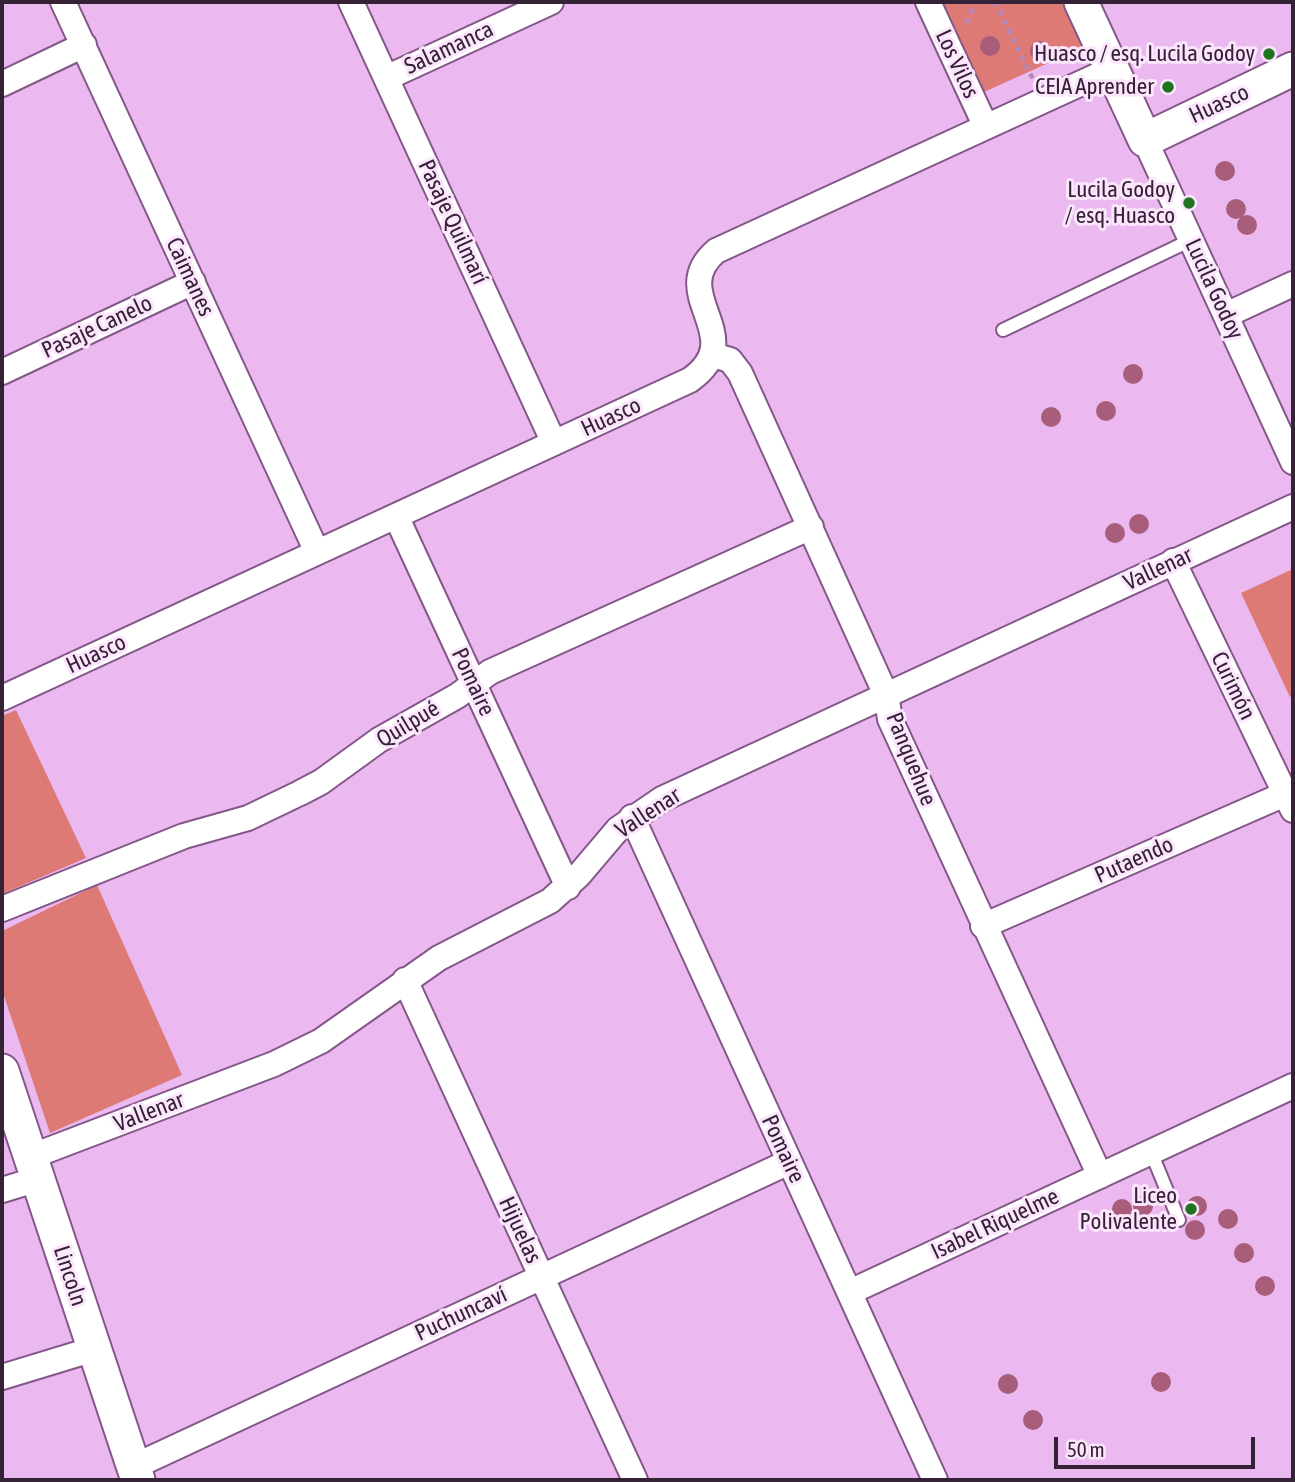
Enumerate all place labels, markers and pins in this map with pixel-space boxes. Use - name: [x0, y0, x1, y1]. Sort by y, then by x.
- place label: Huasco / esq. Lucila Godoy: [1034, 40, 1255, 68]
- marker: Huasco / esq. Lucila Godoy: [1261, 46, 1277, 62]
- place label: CEIA Aprender: [1035, 73, 1154, 101]
- marker: CEIA Aprender: [1160, 79, 1176, 95]
- place label: Lucila Godoy / esq. Huasco: [1065, 176, 1175, 230]
- marker: Lucila Godoy / esq. Huasco: [1181, 195, 1197, 211]
- place label: Liceo Polivalente: [1080, 1182, 1177, 1236]
- marker: Liceo Polivalente: [1183, 1201, 1199, 1217]

